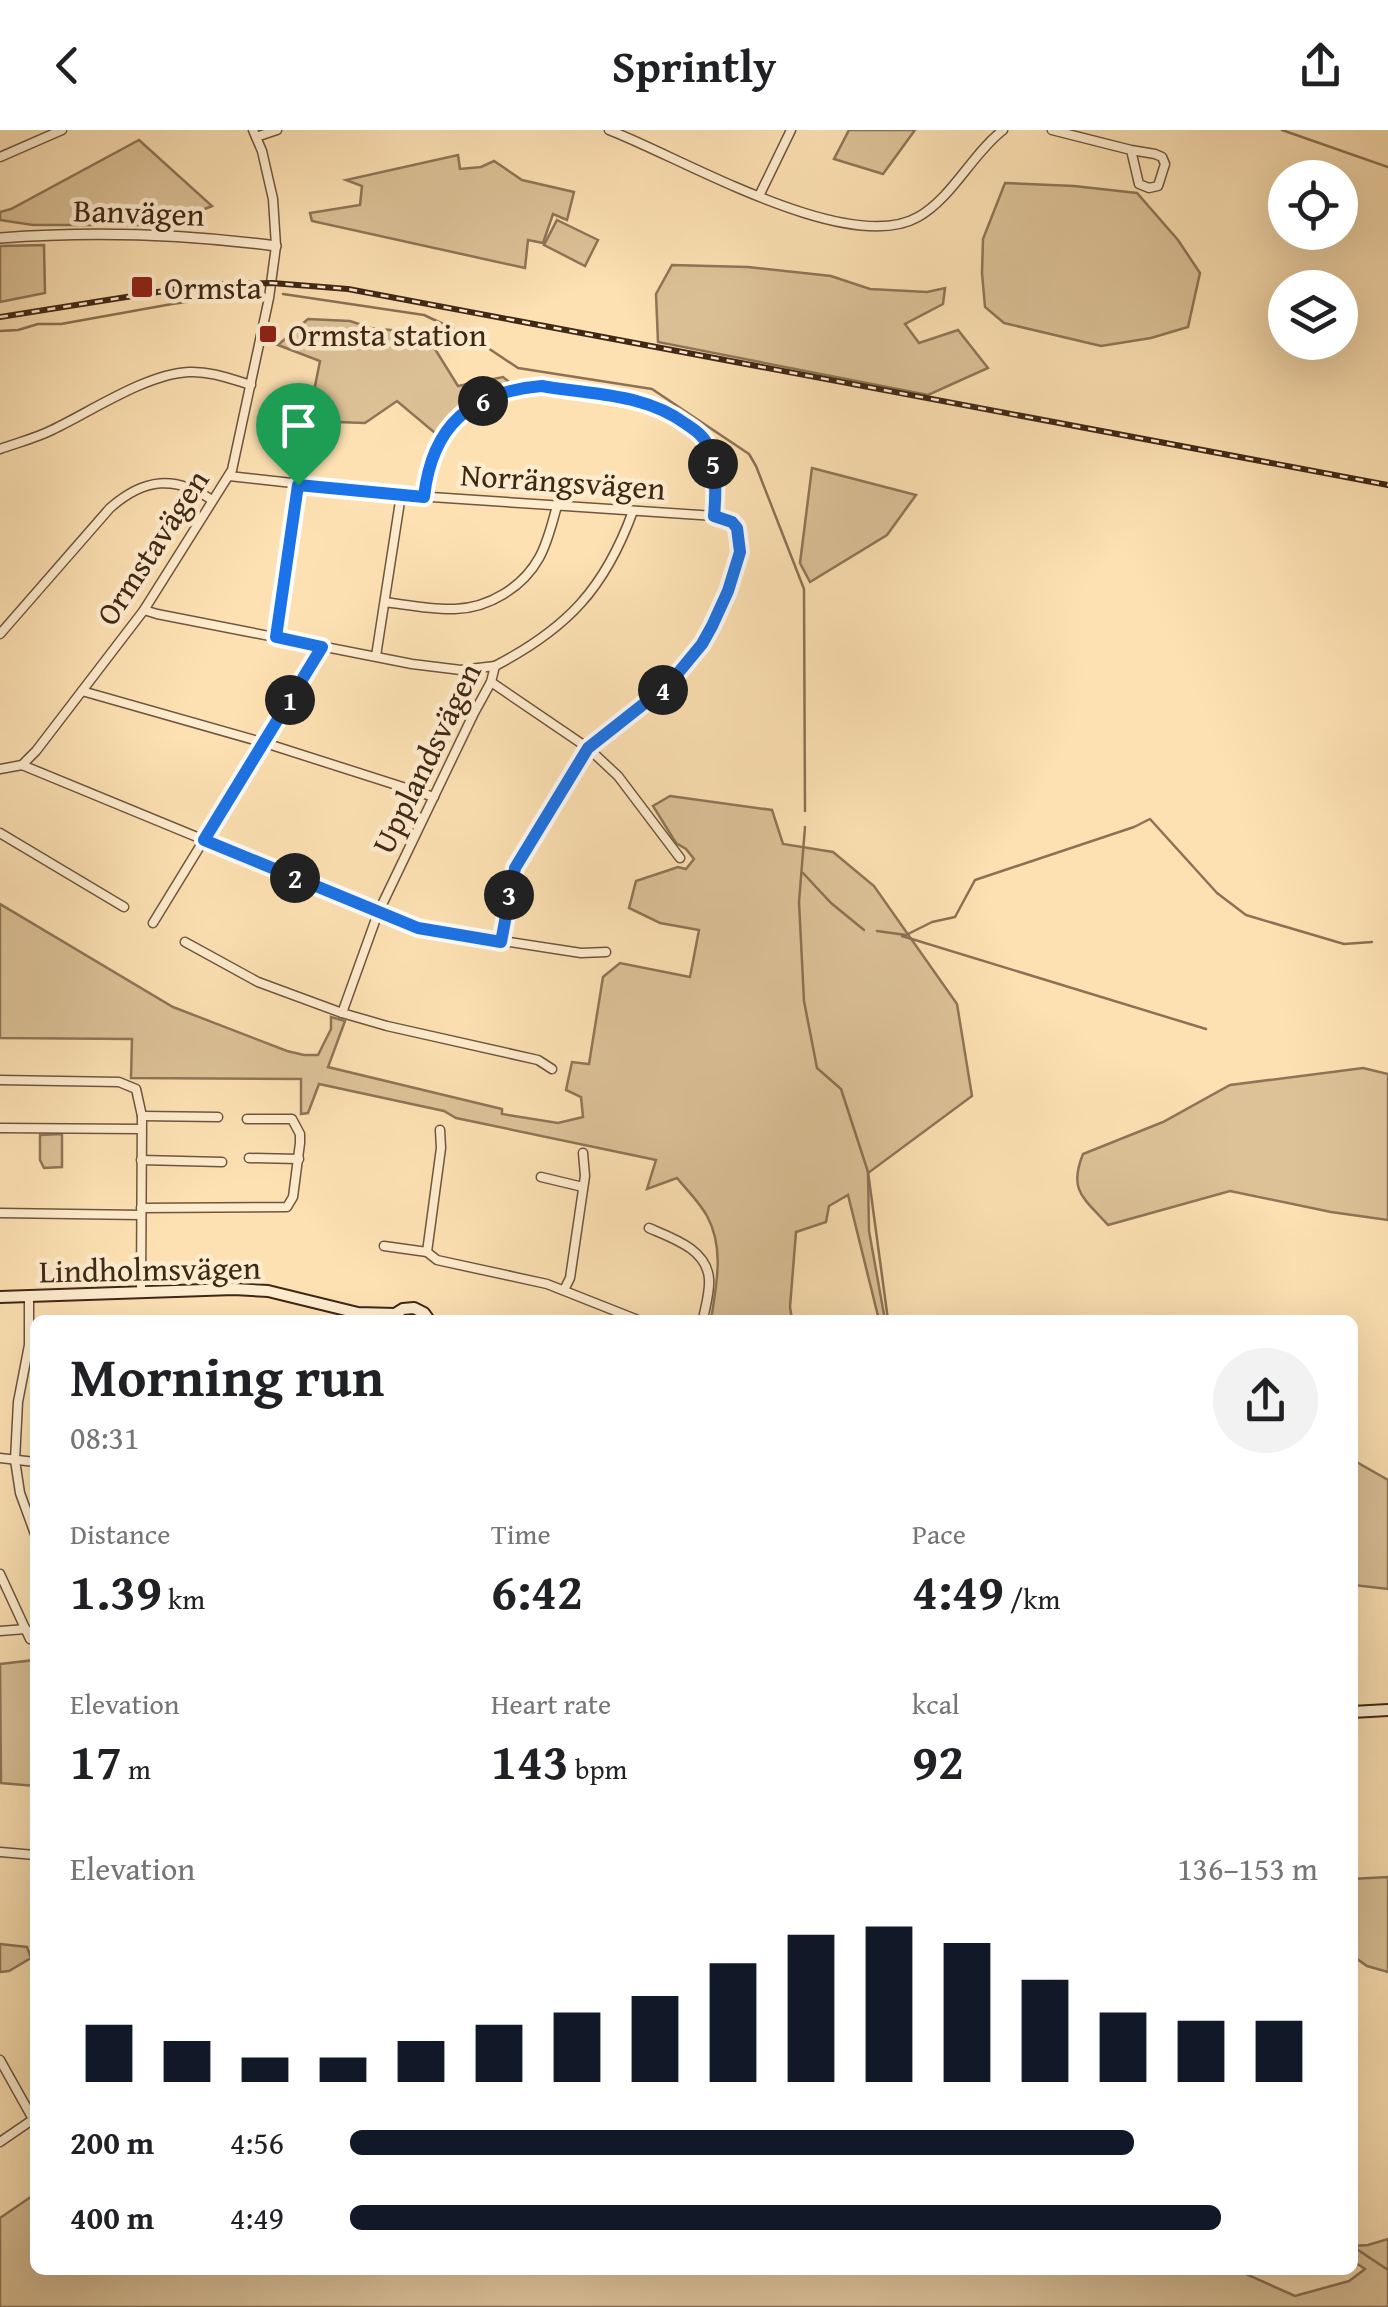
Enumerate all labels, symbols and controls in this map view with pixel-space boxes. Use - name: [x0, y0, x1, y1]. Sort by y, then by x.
- text: Sprintly: [612, 33, 776, 98]
- icon: back: [40, 38, 95, 93]
- icon: share: [1293, 38, 1348, 93]
- map controls: [1268, 160, 1358, 360]
- button: locate: [1268, 160, 1358, 250]
- street label: Banvägen: [73, 186, 205, 238]
- place label: Ormsta: [164, 264, 262, 311]
- button: layers: [1268, 270, 1358, 360]
- marker: Ormsta: [129, 274, 155, 300]
- place label: Ormsta station: [288, 311, 487, 358]
- marker: Ormsta station: [257, 323, 279, 345]
- pin: 6: [458, 376, 508, 426]
- text: 6: [476, 380, 490, 421]
- pin: [256, 383, 341, 486]
- icon: arrive: [271, 398, 326, 453]
- pin: 5: [688, 439, 738, 489]
- text: 5: [706, 443, 720, 484]
- street label: Norrängsvägen: [459, 450, 667, 512]
- street label: Ormstavägen: [84, 460, 220, 634]
- street label: Upplandsvägen: [359, 654, 493, 862]
- pin: 4: [638, 665, 688, 715]
- text: 4: [656, 669, 670, 710]
- pin: 1: [265, 675, 315, 725]
- text: 1: [283, 679, 297, 720]
- pin: 2: [270, 853, 320, 903]
- text: 2: [288, 857, 302, 898]
- pin: 3: [484, 870, 534, 920]
- text: 3: [502, 874, 516, 915]
- street label: Lindholmsvägen: [39, 1244, 261, 1294]
- text: Morning run: [70, 1336, 384, 1416]
- button: share: [1213, 1348, 1318, 1453]
- text: 08:31: [70, 1414, 139, 1461]
- text: Distance: [70, 1513, 170, 1554]
- text: Time: [491, 1513, 551, 1554]
- text: Pace: [912, 1513, 966, 1554]
- text: 1.39: [70, 1554, 162, 1627]
- text: 6:42: [491, 1554, 583, 1627]
- text: 4:49: [912, 1554, 1004, 1627]
- text: km: [162, 1578, 205, 1619]
- text: /km: [1004, 1578, 1060, 1619]
- text: Elevation: [70, 1683, 180, 1724]
- text: Heart rate: [491, 1683, 611, 1724]
- text: kcal: [912, 1683, 960, 1724]
- text: 17: [70, 1724, 122, 1797]
- text: 143: [491, 1724, 569, 1797]
- text: 92: [912, 1724, 964, 1797]
- text: m: [122, 1748, 151, 1789]
- text: bpm: [569, 1748, 627, 1789]
- text: Elevation: [70, 1845, 195, 1892]
- text: 136–153 m: [1177, 1845, 1318, 1892]
- text: 200 m: [70, 2119, 154, 2166]
- text: 4:56: [230, 2119, 284, 2166]
- text: 400 m: [70, 2194, 154, 2241]
- text: 4:49: [230, 2194, 284, 2241]

